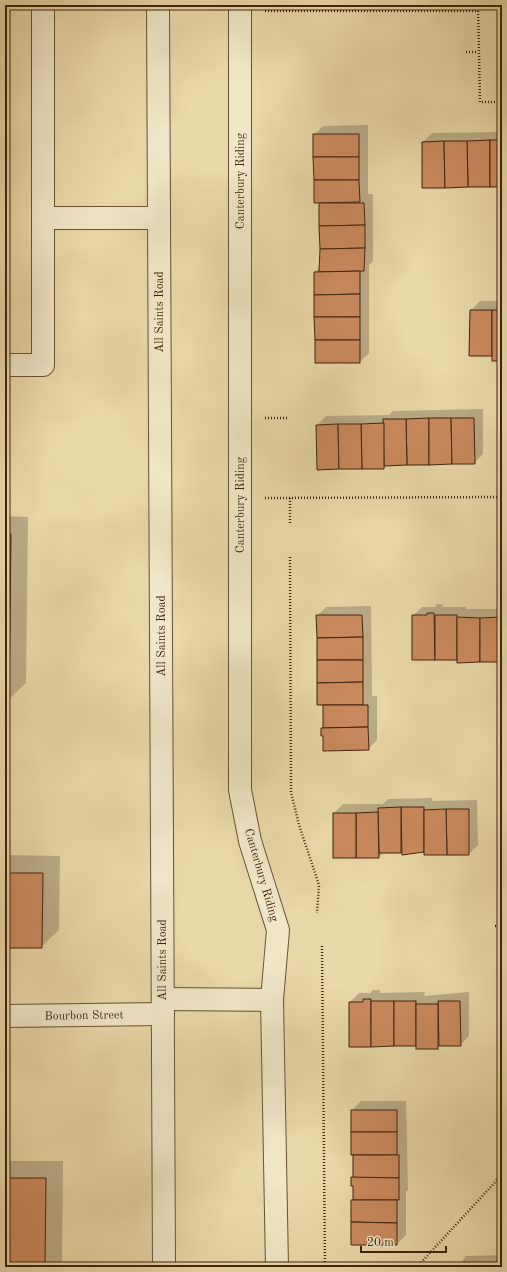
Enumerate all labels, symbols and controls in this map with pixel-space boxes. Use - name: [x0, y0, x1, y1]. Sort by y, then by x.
- street label: Canterbury Riding: [235, 132, 247, 229]
- street label: All Saints Road: [154, 271, 166, 353]
- street label: Canterbury Riding: [235, 456, 247, 553]
- street label: All Saints Road: [156, 595, 168, 677]
- street label: Canterbury Riding: [242, 827, 280, 924]
- street label: All Saints Road: [157, 919, 169, 1001]
- street label: Bourbon Street: [44, 1009, 124, 1023]
- scale bar: [361, 1228, 446, 1254]
- text: 20 m: [367, 1237, 394, 1249]

